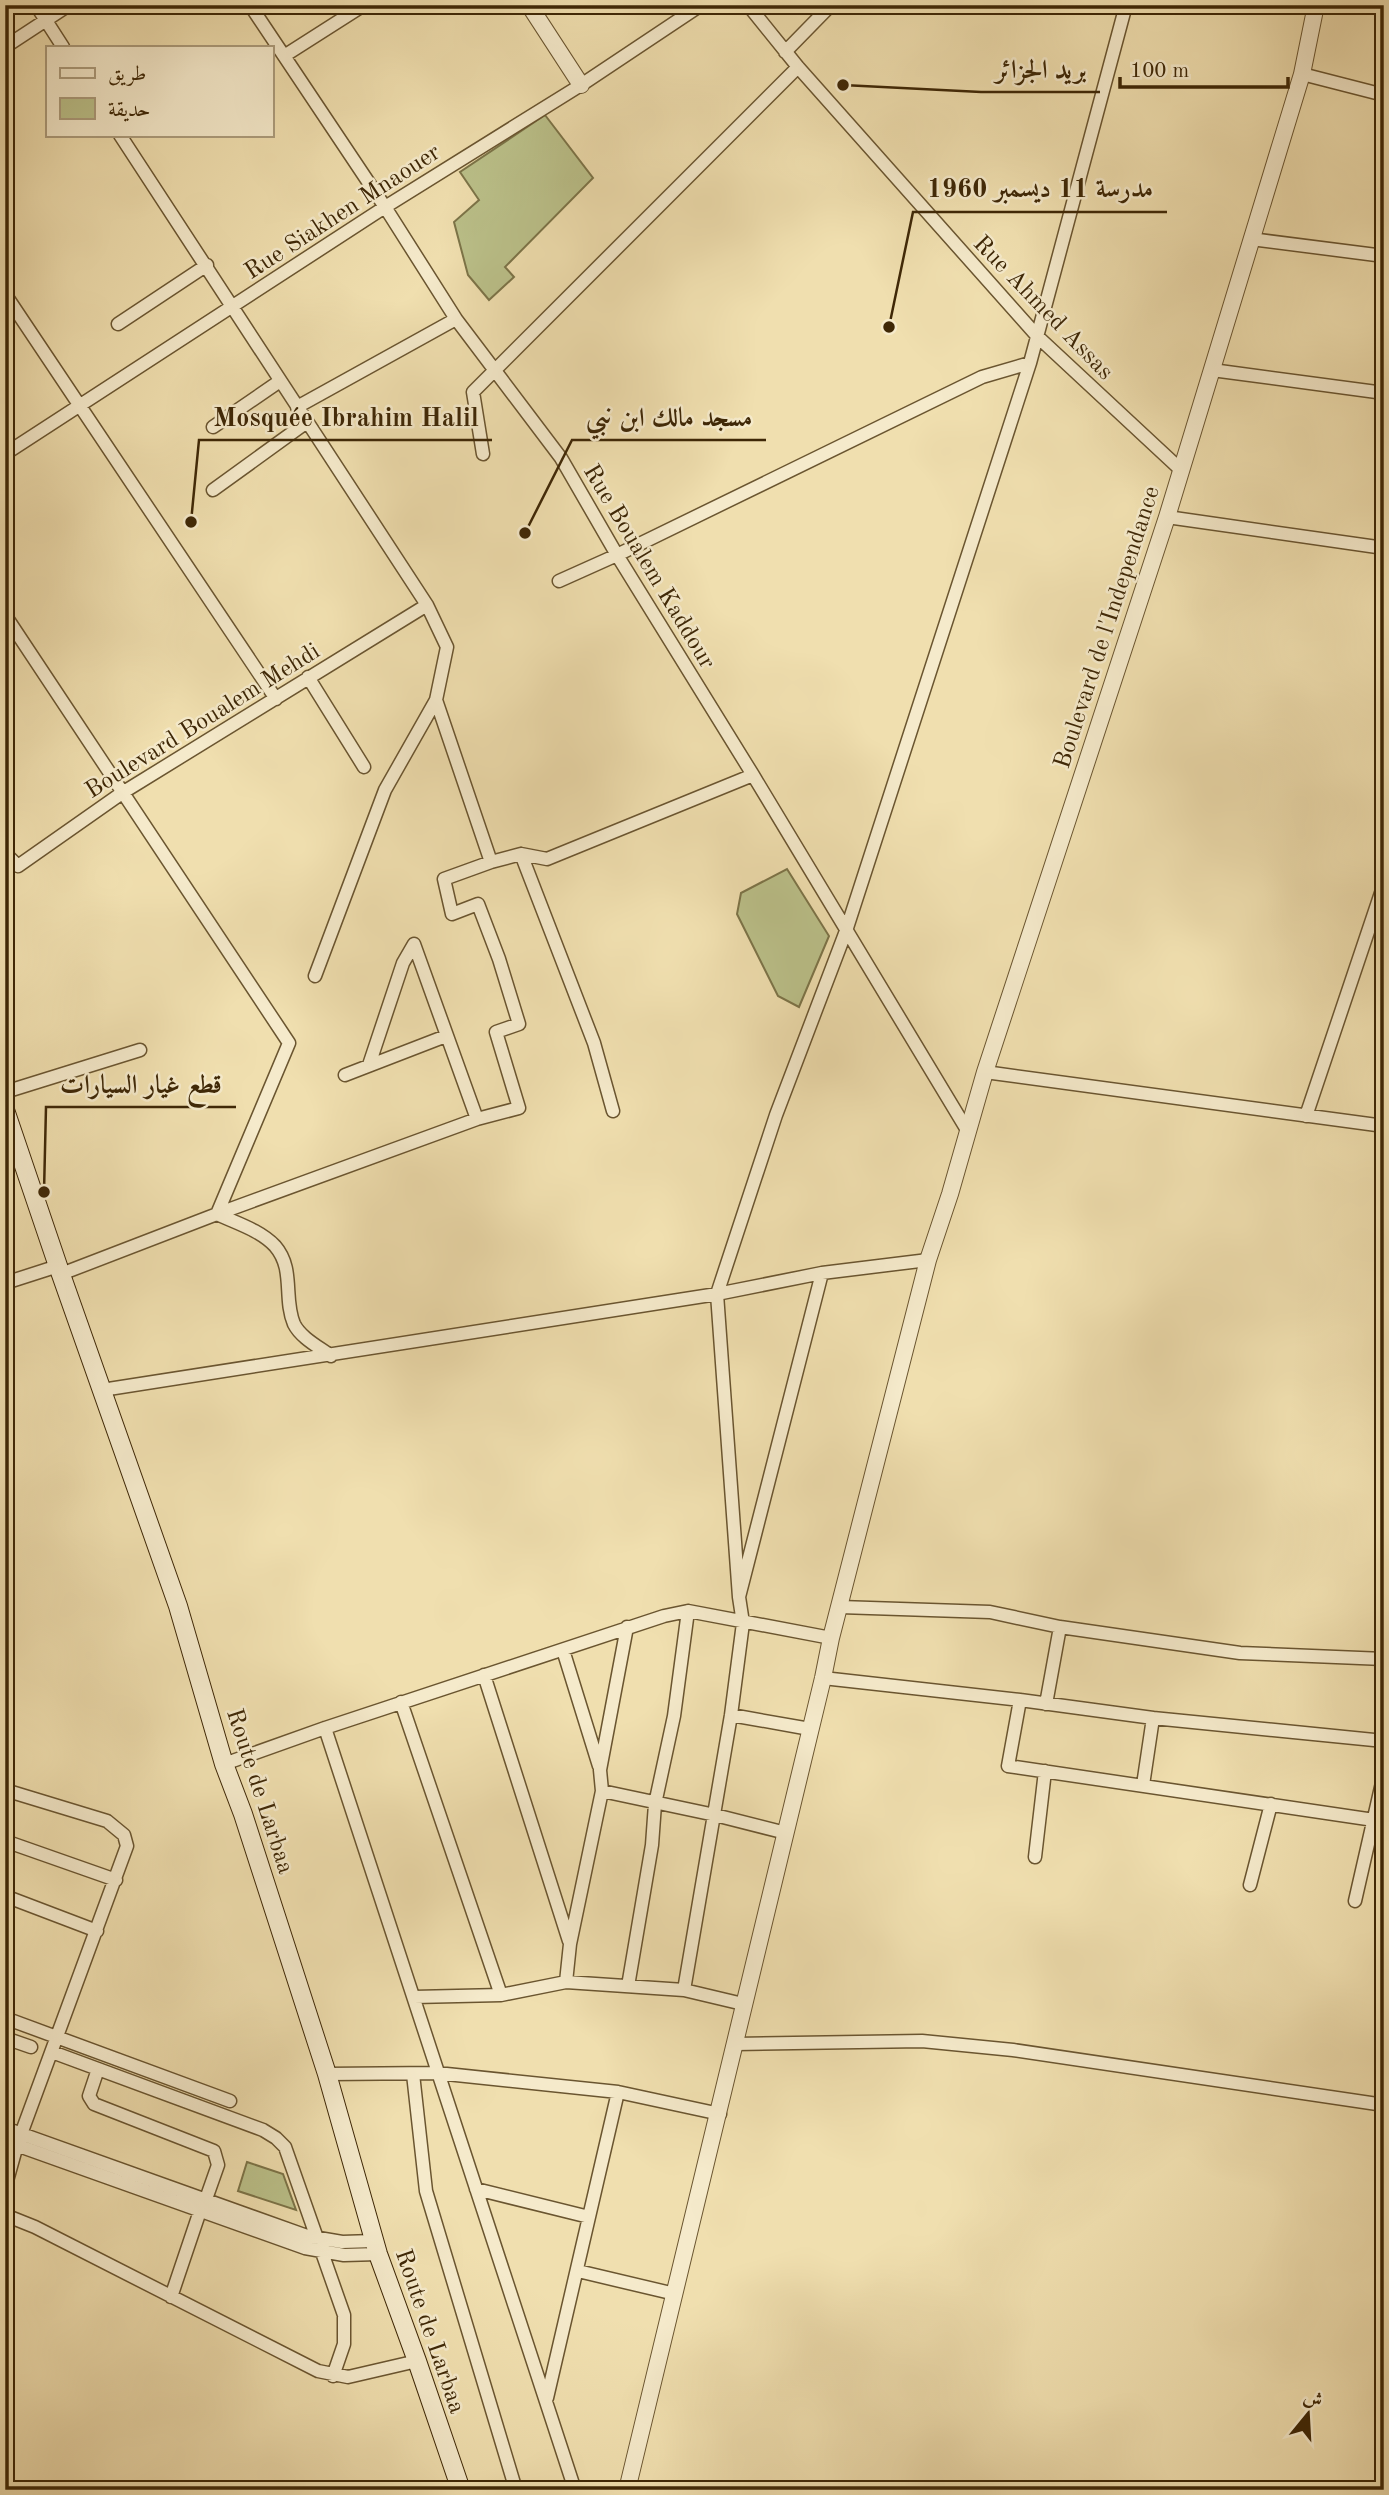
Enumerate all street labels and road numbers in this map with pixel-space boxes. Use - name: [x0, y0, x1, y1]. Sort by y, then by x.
- street label: Rue Siakhen Mnaouer: [241, 141, 445, 285]
- street label: Rue Ahmed Assas: [968, 232, 1117, 385]
- street label: Rue Boualem Kaddour: [578, 461, 719, 674]
- street label: Boulevard de l'Independance: [1051, 483, 1165, 772]
- street label: Boulevard Boualem Mehdi: [82, 640, 324, 804]
- street label: Route de Larbaa: [221, 1706, 297, 1877]
- street label: Route de Larbaa: [390, 2246, 469, 2417]

